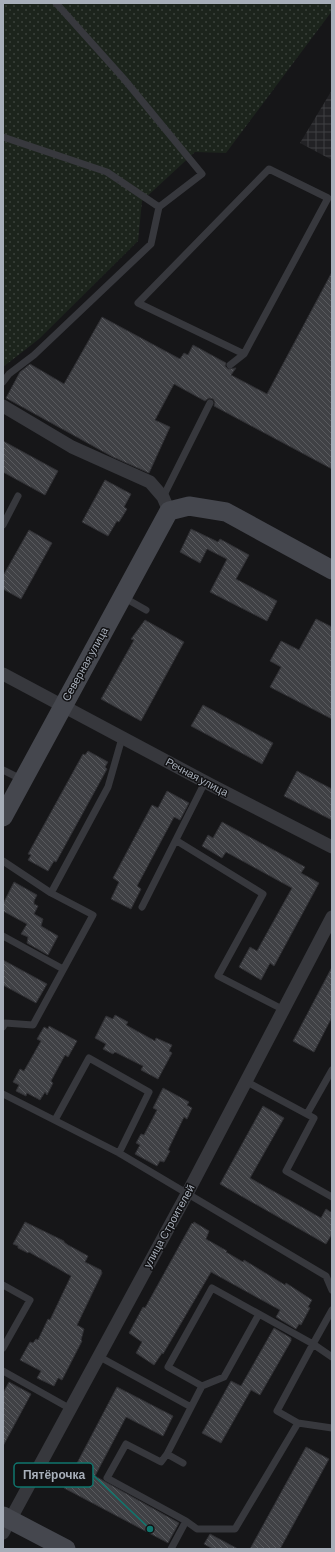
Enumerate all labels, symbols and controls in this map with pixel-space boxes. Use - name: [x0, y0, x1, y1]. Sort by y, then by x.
- street label: Северная улица: [59, 624, 111, 703]
- street label: Речная улица: [164, 755, 231, 799]
- street label: улица Строителей: [140, 1182, 197, 1270]
- callout: Пятёрочка: [14, 1463, 93, 1487]
- text: Пятёрочка: [23, 1467, 85, 1482]

